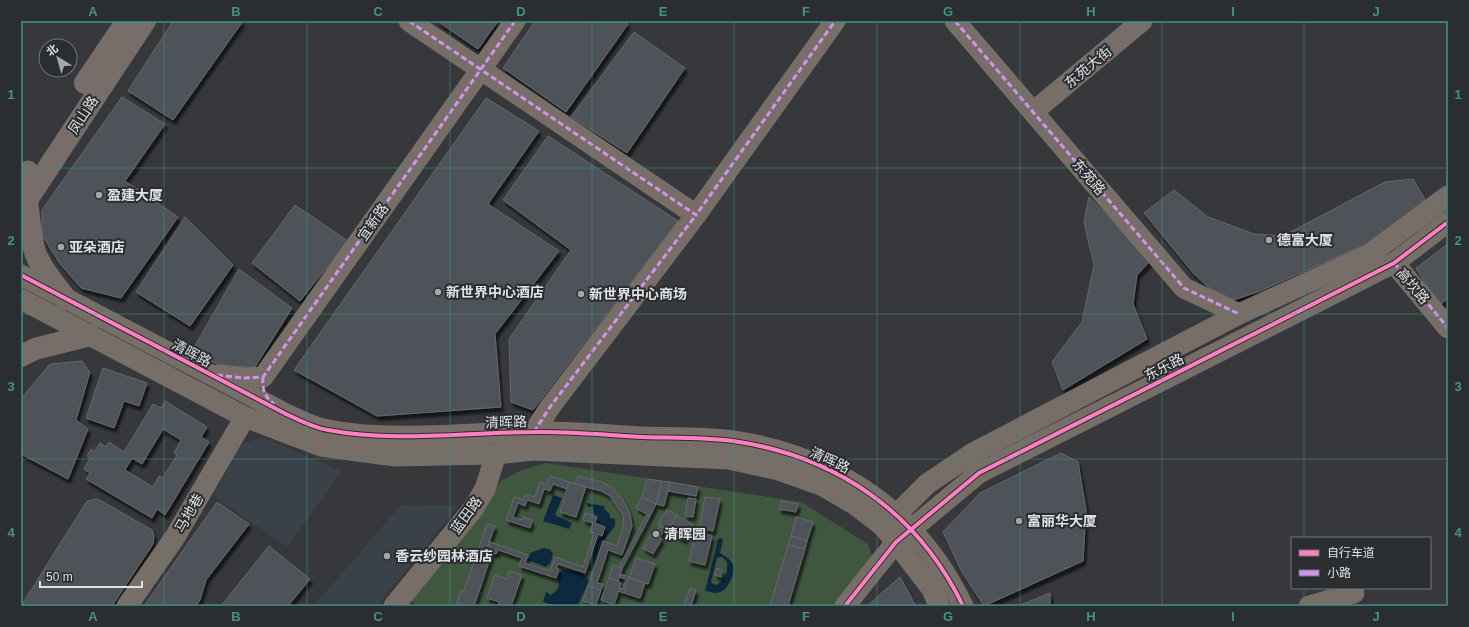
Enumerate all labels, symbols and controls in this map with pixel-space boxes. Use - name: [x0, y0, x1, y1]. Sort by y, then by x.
- text: A: [88, 4, 98, 19]
- text: B: [231, 4, 241, 19]
- text: C: [373, 4, 383, 19]
- text: D: [516, 4, 526, 19]
- text: E: [659, 4, 668, 19]
- text: F: [802, 4, 810, 19]
- text: G: [943, 4, 953, 19]
- text: H: [1086, 4, 1096, 19]
- text: I: [1231, 4, 1235, 19]
- text: J: [1372, 4, 1380, 19]
- north arrow: [38, 38, 78, 78]
- text: 北: [44, 42, 60, 58]
- street label: 东苑大街: [1061, 43, 1115, 91]
- text: 1: [7, 87, 15, 102]
- text: 1: [1454, 87, 1462, 102]
- street label: 凤山路: [65, 93, 101, 137]
- street label: 东苑路: [1069, 156, 1109, 198]
- place label: 盈建大厦: [107, 187, 163, 203]
- marker: 盈建大厦: [94, 190, 104, 200]
- street label: 宜新路: [354, 200, 392, 244]
- place label: 德富大厦: [1277, 232, 1333, 248]
- text: 2: [7, 233, 15, 248]
- text: 2: [1454, 233, 1462, 248]
- marker: 德富大厦: [1264, 235, 1274, 245]
- place label: 亚朵酒店: [69, 239, 125, 255]
- marker: 亚朵酒店: [56, 242, 66, 252]
- street label: 高坎路: [1393, 265, 1433, 307]
- place label: 新世界中心酒店: [446, 284, 544, 300]
- place label: 新世界中心商场: [589, 286, 687, 302]
- marker: 新世界中心酒店: [433, 287, 443, 297]
- marker: 新世界中心商场: [576, 289, 586, 299]
- street label: 清晖路: [170, 336, 214, 370]
- street label: 东乐路: [1142, 350, 1186, 384]
- text: 3: [7, 379, 15, 394]
- text: 3: [1454, 379, 1462, 394]
- street label: 清晖路: [485, 413, 527, 431]
- street label: 清晖路: [808, 444, 852, 476]
- street label: 马地巷: [172, 491, 206, 535]
- street label: 蓝田路: [447, 493, 485, 537]
- place label: 富丽华大厦: [1027, 513, 1097, 529]
- marker: 富丽华大厦: [1014, 516, 1024, 526]
- text: 4: [7, 525, 15, 540]
- text: 4: [1454, 525, 1462, 540]
- place label: 清晖园: [664, 526, 706, 542]
- marker: 清晖园: [651, 529, 661, 539]
- legend: [1291, 537, 1431, 589]
- text: 自行车道: [1327, 546, 1375, 560]
- place label: 香云纱园林酒店: [395, 548, 493, 564]
- marker: 香云纱园林酒店: [382, 551, 392, 561]
- scale bar: [40, 563, 142, 589]
- text: 小路: [1327, 566, 1351, 580]
- text: 50 m: [46, 570, 73, 584]
- text: A: [88, 609, 98, 624]
- text: B: [231, 609, 241, 624]
- text: C: [373, 609, 383, 624]
- text: D: [516, 609, 526, 624]
- text: E: [659, 609, 668, 624]
- text: F: [802, 609, 810, 624]
- text: G: [943, 609, 953, 624]
- text: H: [1086, 609, 1096, 624]
- text: I: [1231, 609, 1235, 624]
- text: J: [1372, 609, 1380, 624]

